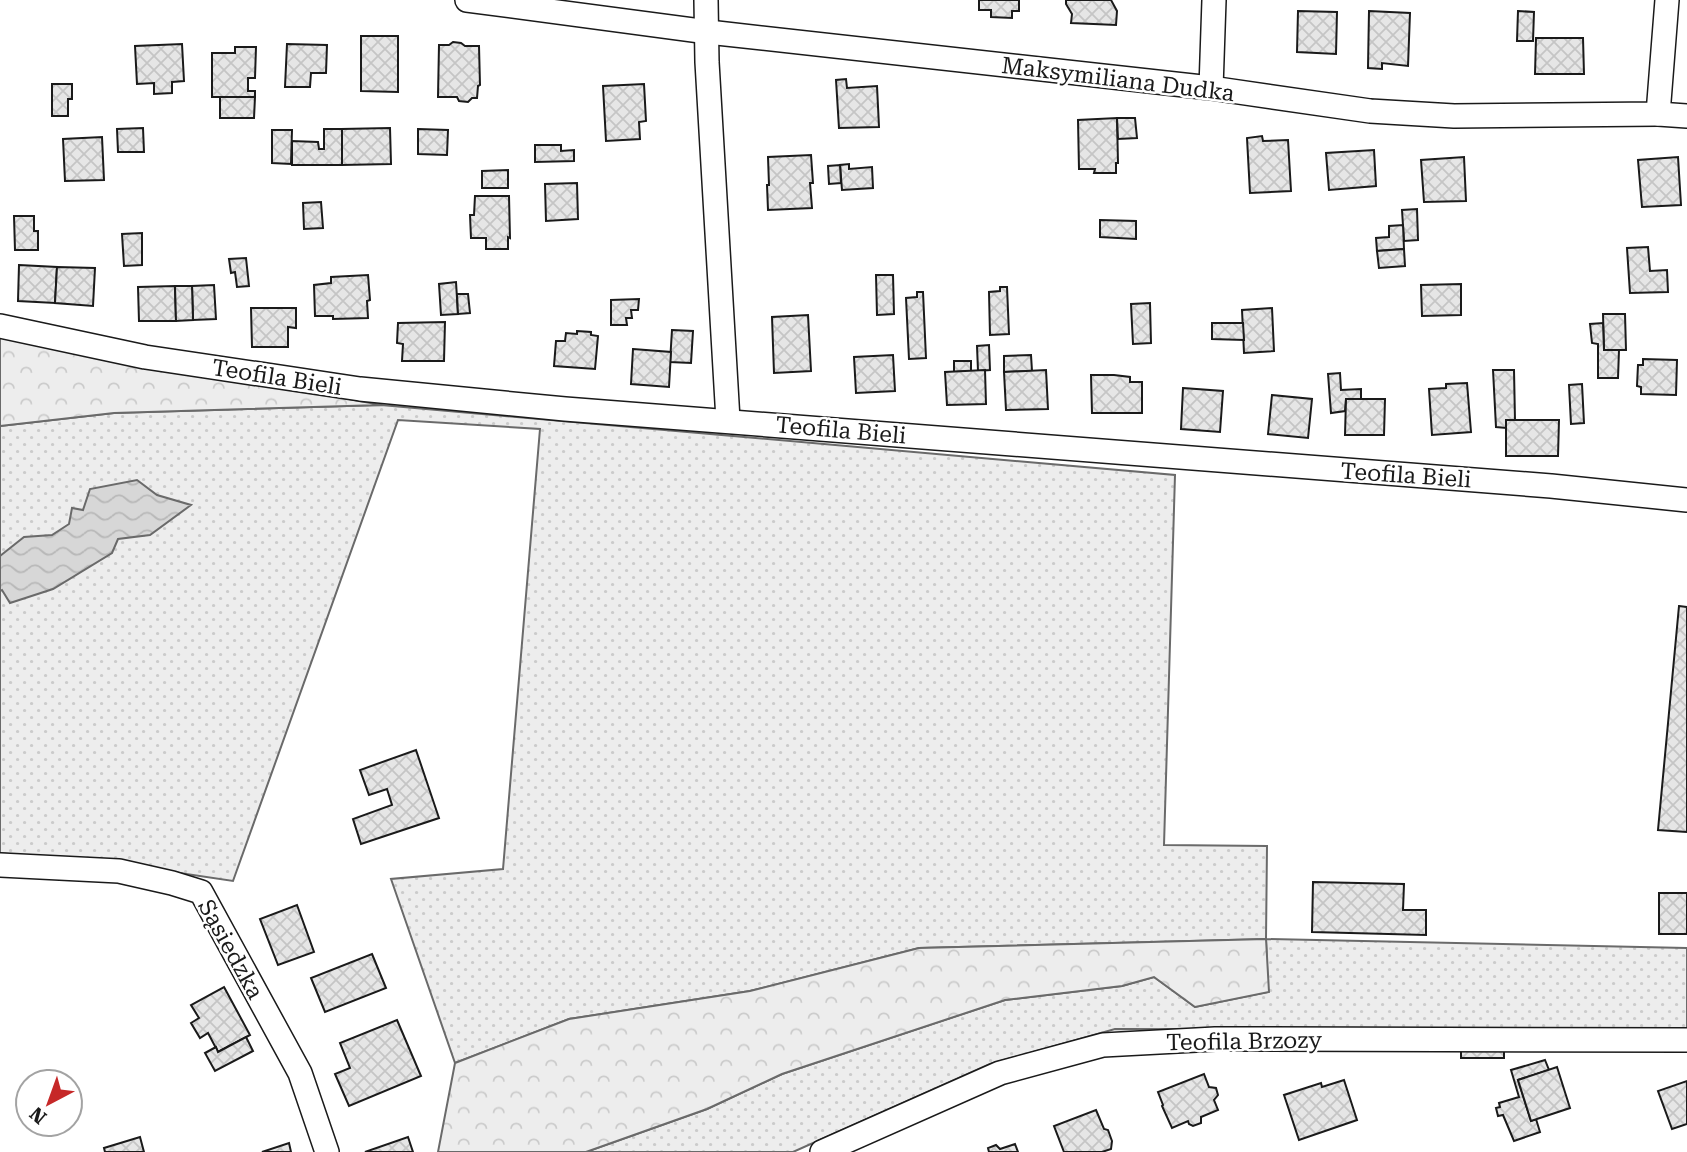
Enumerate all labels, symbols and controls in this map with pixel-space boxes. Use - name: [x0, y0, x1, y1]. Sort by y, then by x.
- street label: Maksymiliana Dudka: [1000, 52, 1236, 107]
- street label: Teofila Bieli: [210, 354, 344, 401]
- street label: Teofila Bieli: [775, 411, 907, 450]
- street label: Teofila Bieli: [1340, 457, 1472, 494]
- street label: Sąsiedzka: [192, 895, 269, 1004]
- street label: Teofila Brzozy: [1166, 1027, 1323, 1056]
- north arrow: [14, 1068, 84, 1138]
- text: N: [25, 1102, 51, 1129]

